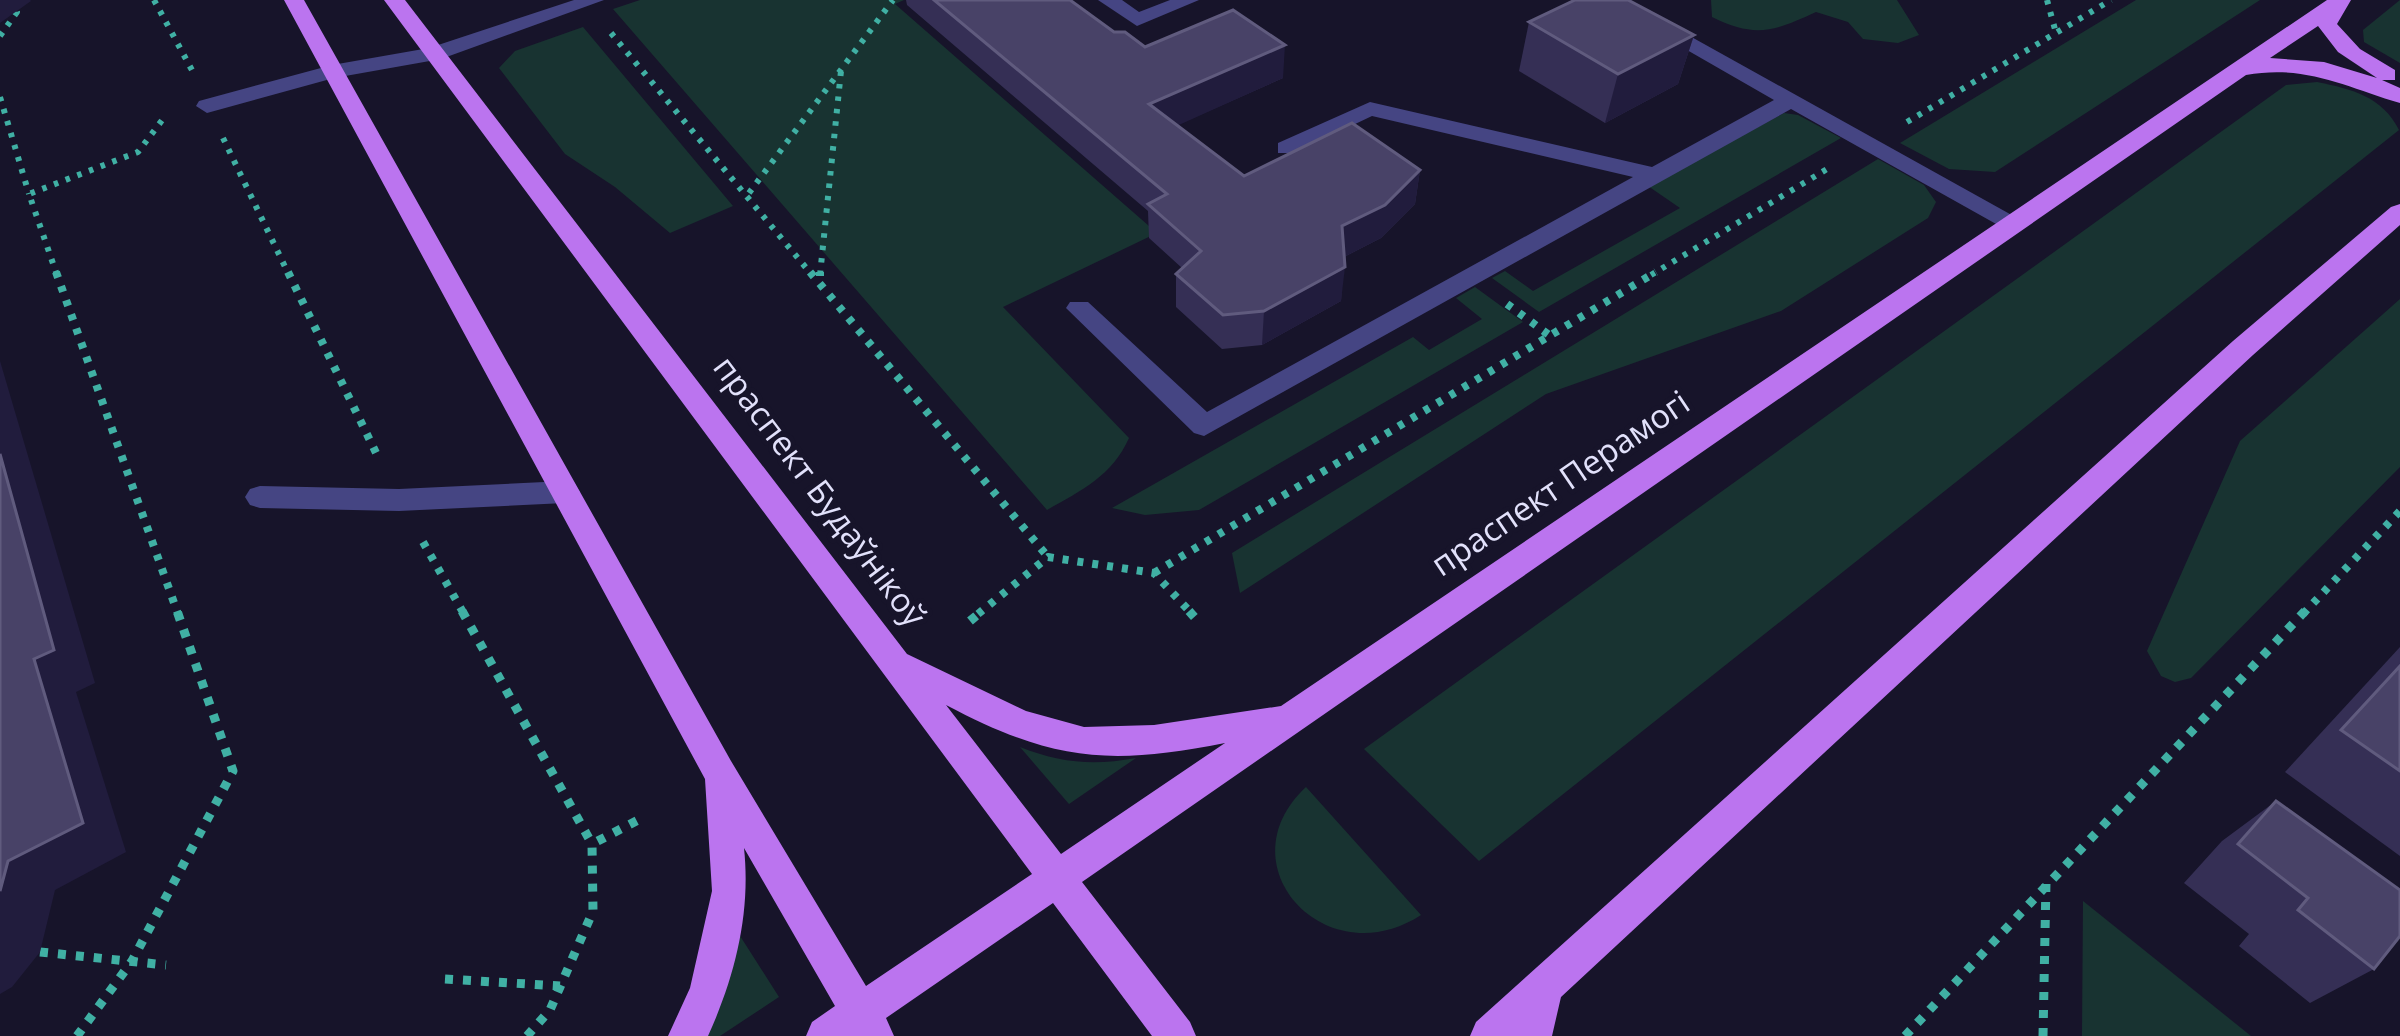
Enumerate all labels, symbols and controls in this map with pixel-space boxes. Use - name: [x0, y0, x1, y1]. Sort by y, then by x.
- street label: праспект Будаўнікоў: [704, 346, 937, 636]
- street label: праспект Перамогі: [1422, 379, 1698, 586]

